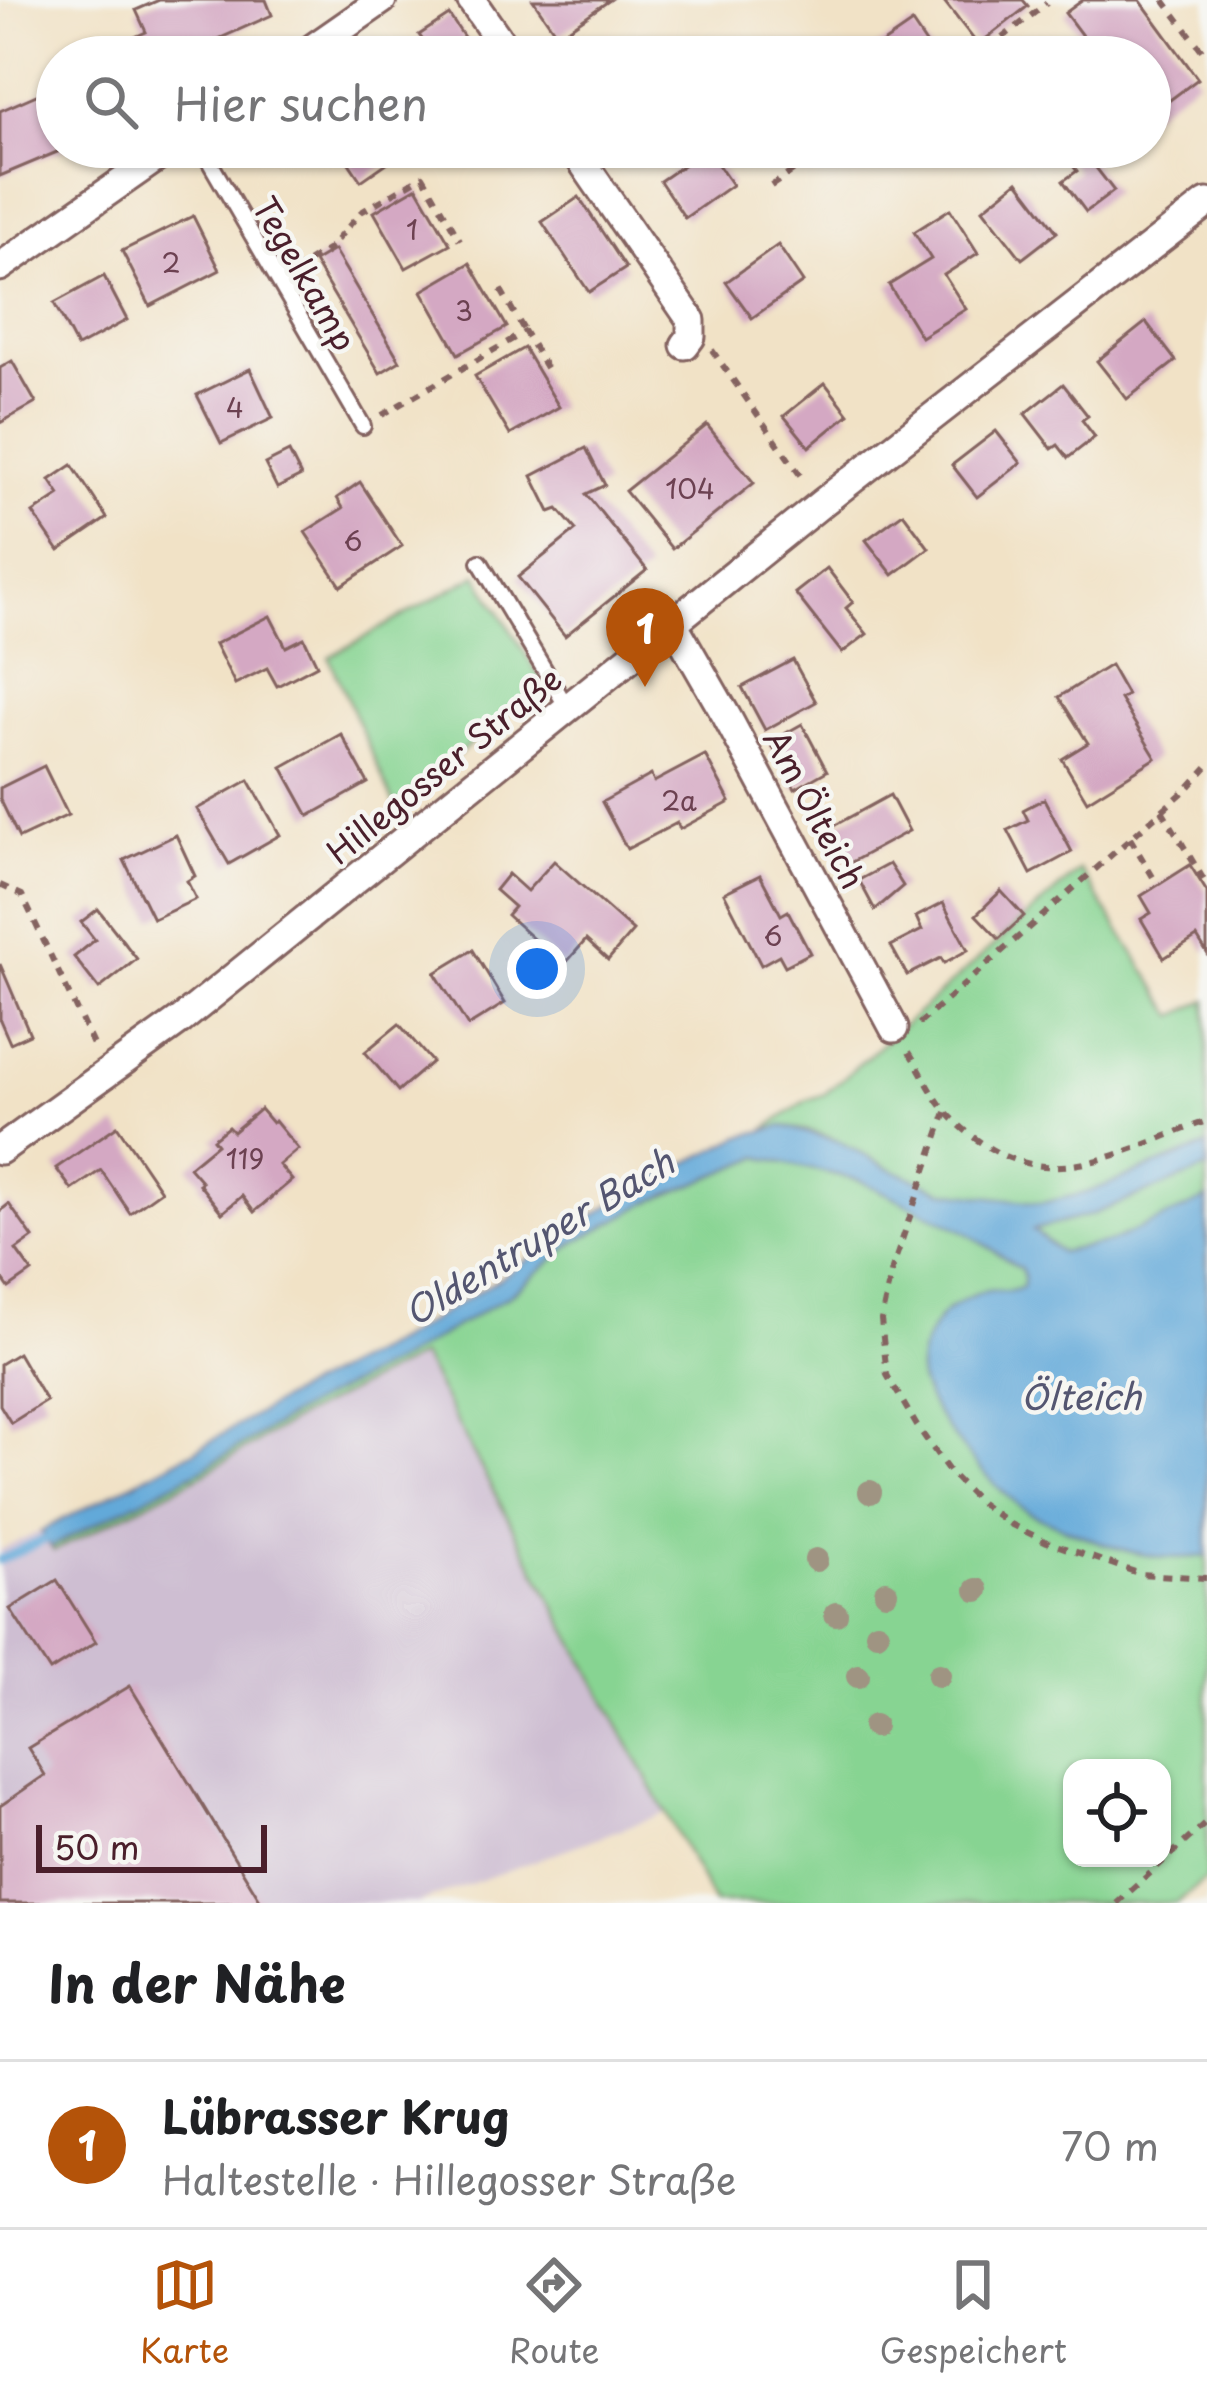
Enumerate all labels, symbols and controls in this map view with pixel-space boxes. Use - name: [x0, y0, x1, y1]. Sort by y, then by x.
- search box: [36, 36, 1171, 168]
- text: Hier suchen: [174, 68, 428, 136]
- icon: search: [78, 69, 144, 135]
- street label: Tegelkamp: [242, 186, 370, 360]
- house number: 1: [406, 208, 418, 249]
- house number: 2: [161, 241, 181, 282]
- house number: 3: [455, 289, 473, 330]
- house number: 4: [226, 386, 244, 427]
- house number: 104: [665, 467, 715, 508]
- house number: 6: [344, 519, 362, 560]
- pin: 1: [606, 588, 684, 687]
- street label: Hillegosser Straße: [314, 653, 572, 875]
- street label: Am Ölteich: [753, 719, 879, 897]
- house number: 2a: [661, 779, 697, 820]
- house number: 6: [764, 914, 782, 955]
- your location: [507, 939, 567, 999]
- water label: Oldentruper Bach: [393, 1133, 684, 1338]
- house number: 119: [226, 1137, 264, 1178]
- water label: Ölteich: [1021, 1368, 1142, 1422]
- map controls: [1063, 1759, 1171, 1867]
- button: locate: [1063, 1759, 1171, 1867]
- scale bar: [36, 1819, 267, 1872]
- text: 50 m: [54, 1821, 140, 1871]
- text: In der Nähe: [48, 1943, 345, 2020]
- text: Lübrasser Krug: [162, 2081, 510, 2149]
- text: 1: [78, 2115, 96, 2174]
- text: 70 m: [1061, 2115, 1159, 2174]
- text: Haltestelle · Hillegosser Straße: [162, 2149, 737, 2208]
- tab: Karte: [140, 2252, 229, 2374]
- tab: Route: [509, 2252, 600, 2374]
- tab: Gespeichert: [879, 2252, 1067, 2374]

